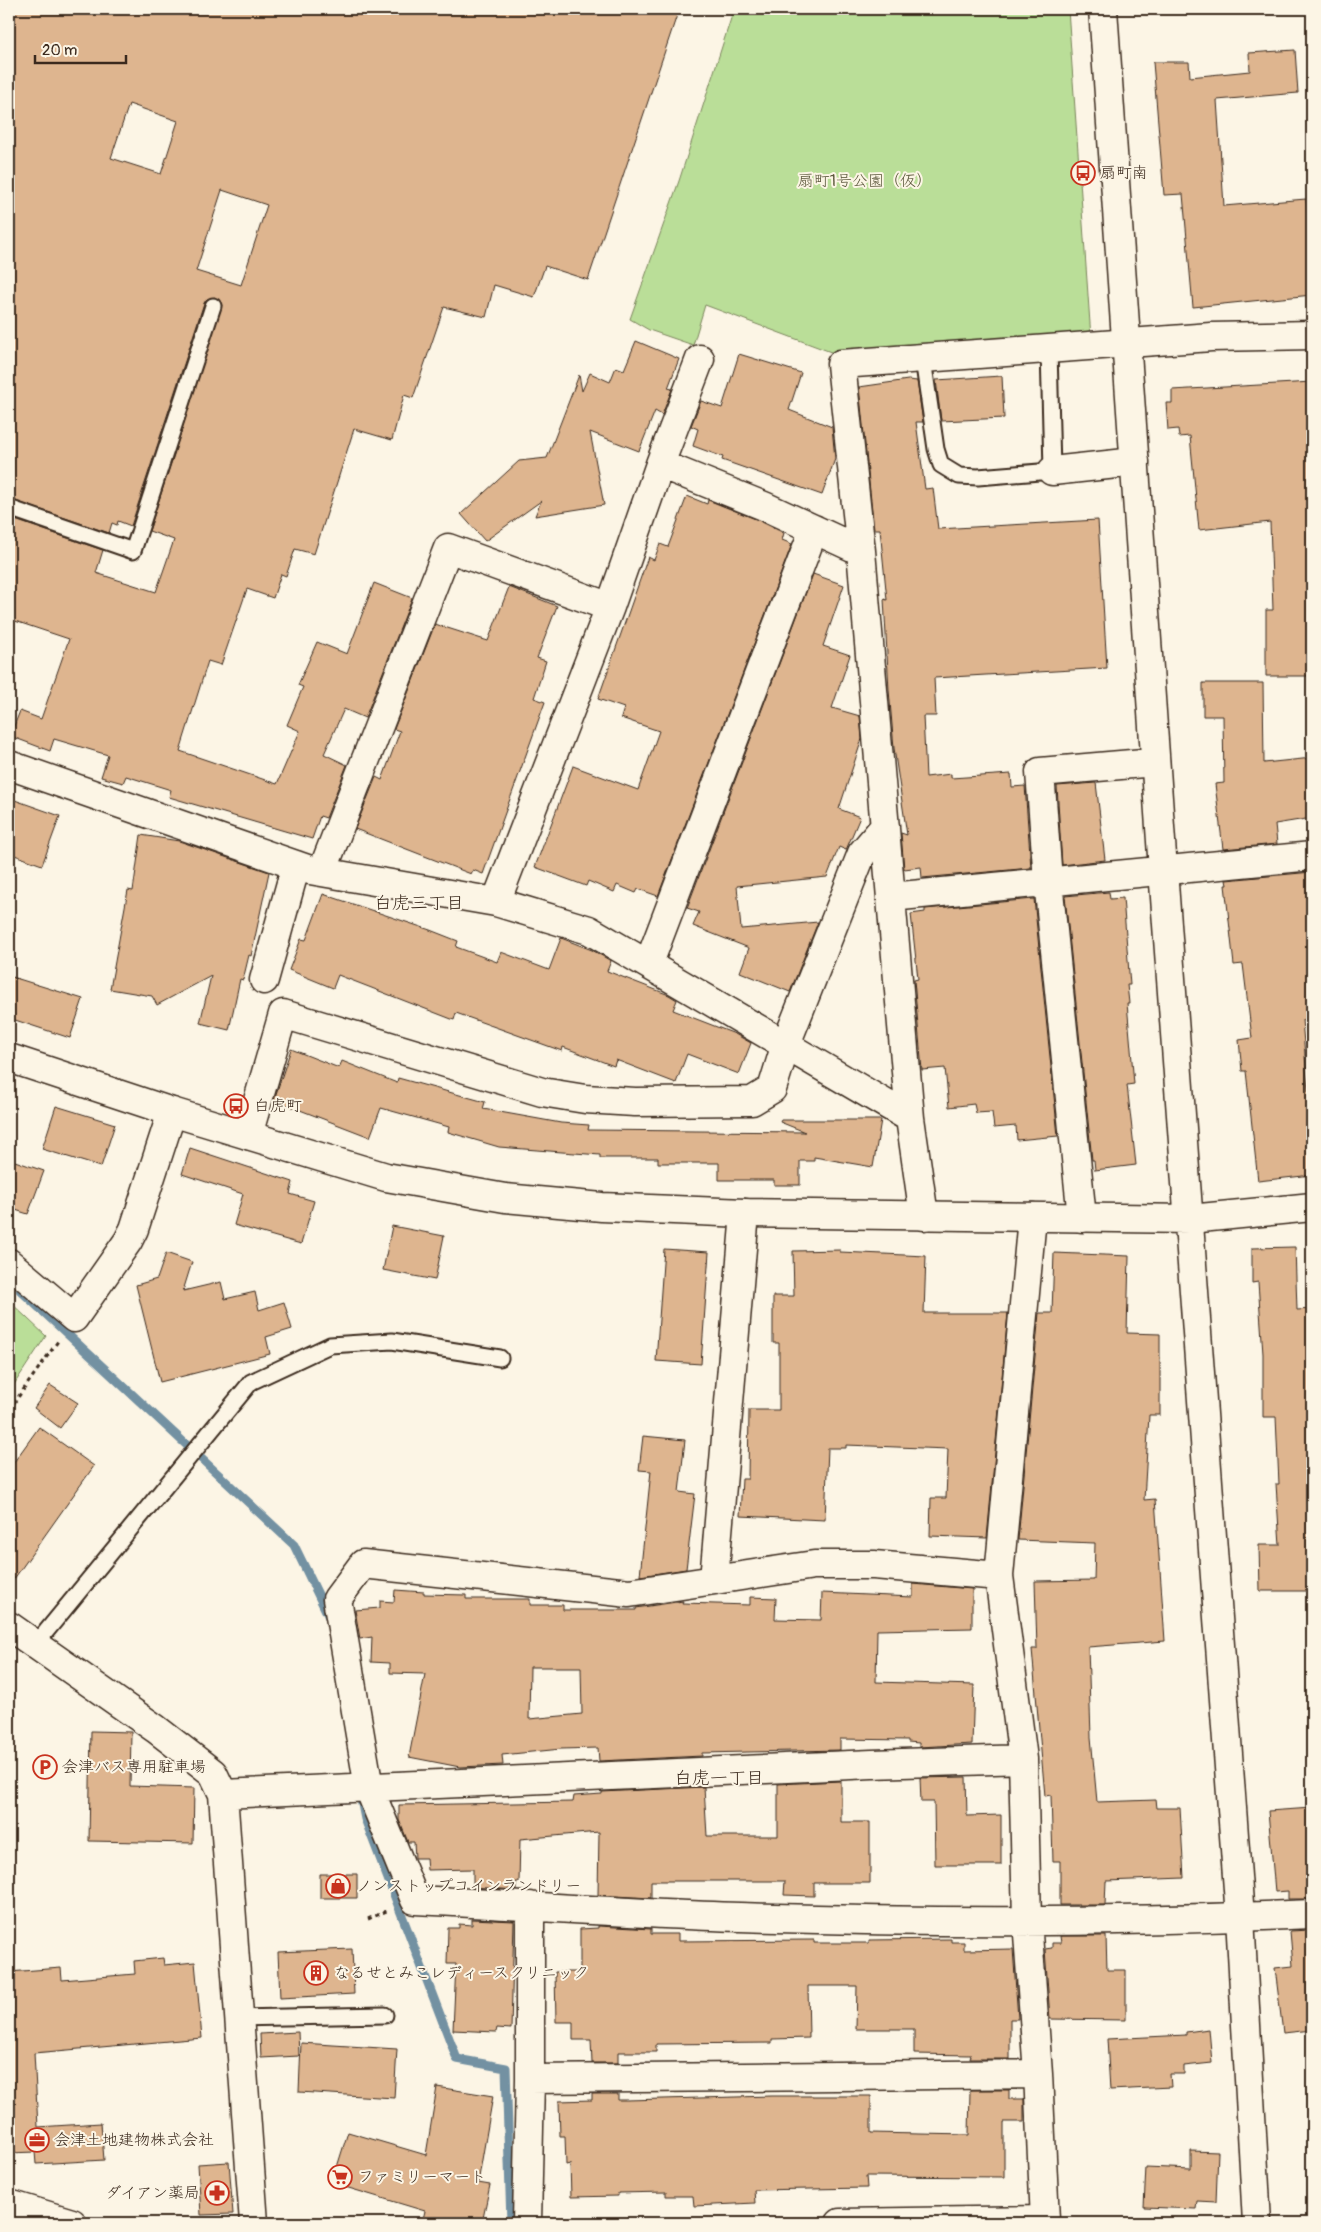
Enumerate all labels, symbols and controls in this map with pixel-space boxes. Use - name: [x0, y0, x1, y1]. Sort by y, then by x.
- scale bar: [35, 32, 126, 64]
- text: 20 m: [42, 41, 77, 60]
- bus stop icon: 扇町南: [1070, 160, 1096, 186]
- place label: 扇町南: [1100, 163, 1148, 183]
- park label: 扇町1号公園（仮）: [798, 171, 932, 191]
- district label: 白虎三丁目: [374, 892, 464, 915]
- bus stop icon: 白虎町: [223, 1093, 249, 1119]
- place label: 白虎町: [254, 1096, 302, 1116]
- parking icon: 会津バス専用駐車場: [32, 1754, 58, 1780]
- place label: 会津バス専用駐車場: [62, 1757, 206, 1777]
- district label: 白虎一丁目: [674, 1767, 764, 1790]
- shop icon: ノンストップコインランドリー: [325, 1873, 351, 1899]
- place label: ノンストップコインランドリー: [356, 1876, 581, 1896]
- building icon: なるせとみこレディースクリニック: [303, 1960, 329, 1986]
- place label: なるせとみこレディースクリニック: [334, 1963, 589, 1983]
- office icon: 会津土地建物株式会社: [24, 2127, 50, 2153]
- place label: 会津土地建物株式会社: [54, 2130, 214, 2150]
- supermarket icon: ファミリーマート: [327, 2164, 353, 2190]
- place label: ファミリーマート: [358, 2167, 486, 2187]
- pharmacy icon: ダイアン薬局: [204, 2180, 230, 2206]
- place label: ダイアン薬局: [106, 2183, 200, 2203]

